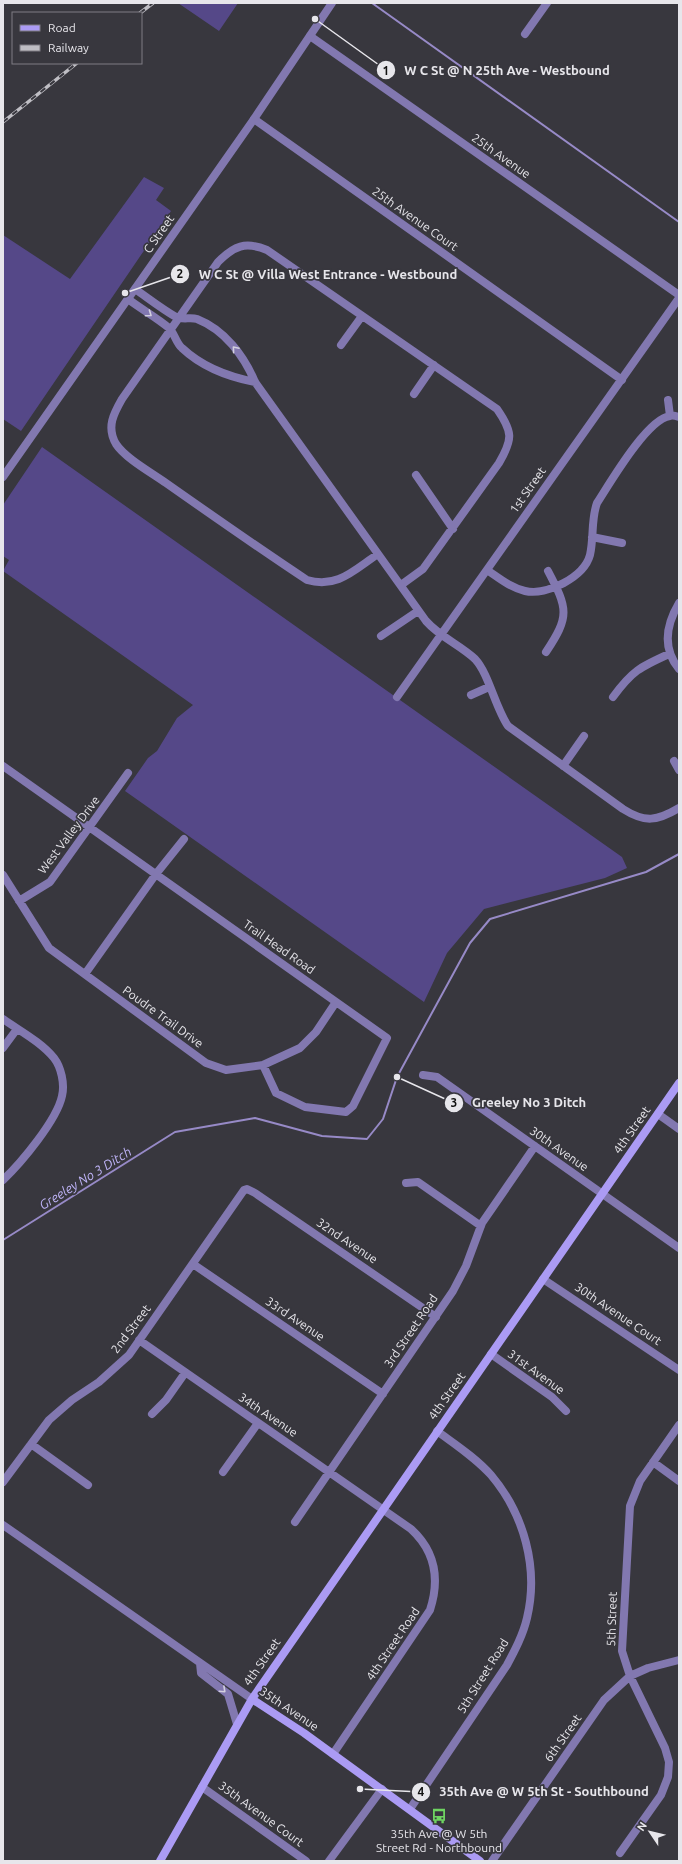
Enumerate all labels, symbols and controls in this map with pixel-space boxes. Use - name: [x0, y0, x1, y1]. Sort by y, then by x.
- legend: [12, 12, 142, 64]
- text: Road: [48, 21, 76, 34]
- text: Railway: [48, 41, 89, 54]
- callout: W C St @ N 25th Ave - Westbound: [376, 58, 617, 83]
- text: W C St @ N 25th Ave - Westbound: [404, 63, 610, 77]
- text: 1: [383, 64, 389, 77]
- street label: 25th Avenue: [470, 131, 533, 180]
- street label: 25th Avenue Court: [370, 184, 461, 253]
- street label: C Street: [141, 212, 177, 255]
- callout: W C St @ Villa West Entrance - Westbound: [170, 262, 465, 287]
- text: 2: [177, 267, 184, 280]
- text: W C St @ Villa West Entrance - Westbound: [199, 267, 457, 281]
- one-way arrow: [145, 309, 152, 316]
- one-way arrow: [232, 346, 239, 353]
- street label: 1st Street: [507, 464, 548, 515]
- street label: West Valley Drive: [35, 793, 102, 876]
- street label: Trail Head Road: [241, 917, 318, 976]
- street label: Poudre Trail Drive: [121, 983, 206, 1050]
- callout: Greeley No 3 Ditch: [444, 1090, 594, 1115]
- text: Greeley No 3 Ditch: [472, 1095, 586, 1109]
- text: 3: [451, 1096, 457, 1109]
- street label: 4th Street: [611, 1103, 653, 1156]
- street label: 30th Avenue: [528, 1124, 591, 1173]
- water label: Greeley No 3 Ditch: [36, 1144, 134, 1212]
- street label: 32nd Avenue: [314, 1215, 380, 1266]
- street label: 30th Avenue Court: [573, 1280, 664, 1348]
- street label: 3rd Street Road: [381, 1292, 440, 1370]
- street label: 33rd Avenue: [263, 1294, 327, 1343]
- street label: 2nd Street: [108, 1302, 153, 1355]
- street label: 31st Avenue: [506, 1347, 567, 1396]
- street label: 4th Street: [426, 1369, 468, 1422]
- street label: 34th Avenue: [236, 1390, 300, 1439]
- street label: 5th Street: [604, 1591, 619, 1646]
- street label: 4th Street Road: [363, 1605, 422, 1683]
- street label: 4th Street: [241, 1635, 283, 1688]
- street label: 5th Street Road: [455, 1636, 511, 1715]
- street label: 35th Avenue: [257, 1684, 321, 1733]
- one-way arrow: [218, 1685, 226, 1693]
- street label: 6th Street: [542, 1711, 584, 1764]
- street label: 35th Avenue Court: [216, 1779, 306, 1849]
- callout: 35th Ave @ W 5th St - Southbound: [411, 1779, 657, 1804]
- text: 35th Ave @ W 5th St - Southbound: [439, 1784, 649, 1798]
- text: 4: [418, 1785, 425, 1798]
- bus stop icon: 35th Ave @ W 5th Street Rd - Northbound: [430, 1807, 448, 1825]
- north arrow: [630, 1812, 670, 1852]
- text: N: [635, 1819, 649, 1833]
- place label: 35th Ave @ W 5th Street Rd - Northbound: [376, 1827, 502, 1854]

